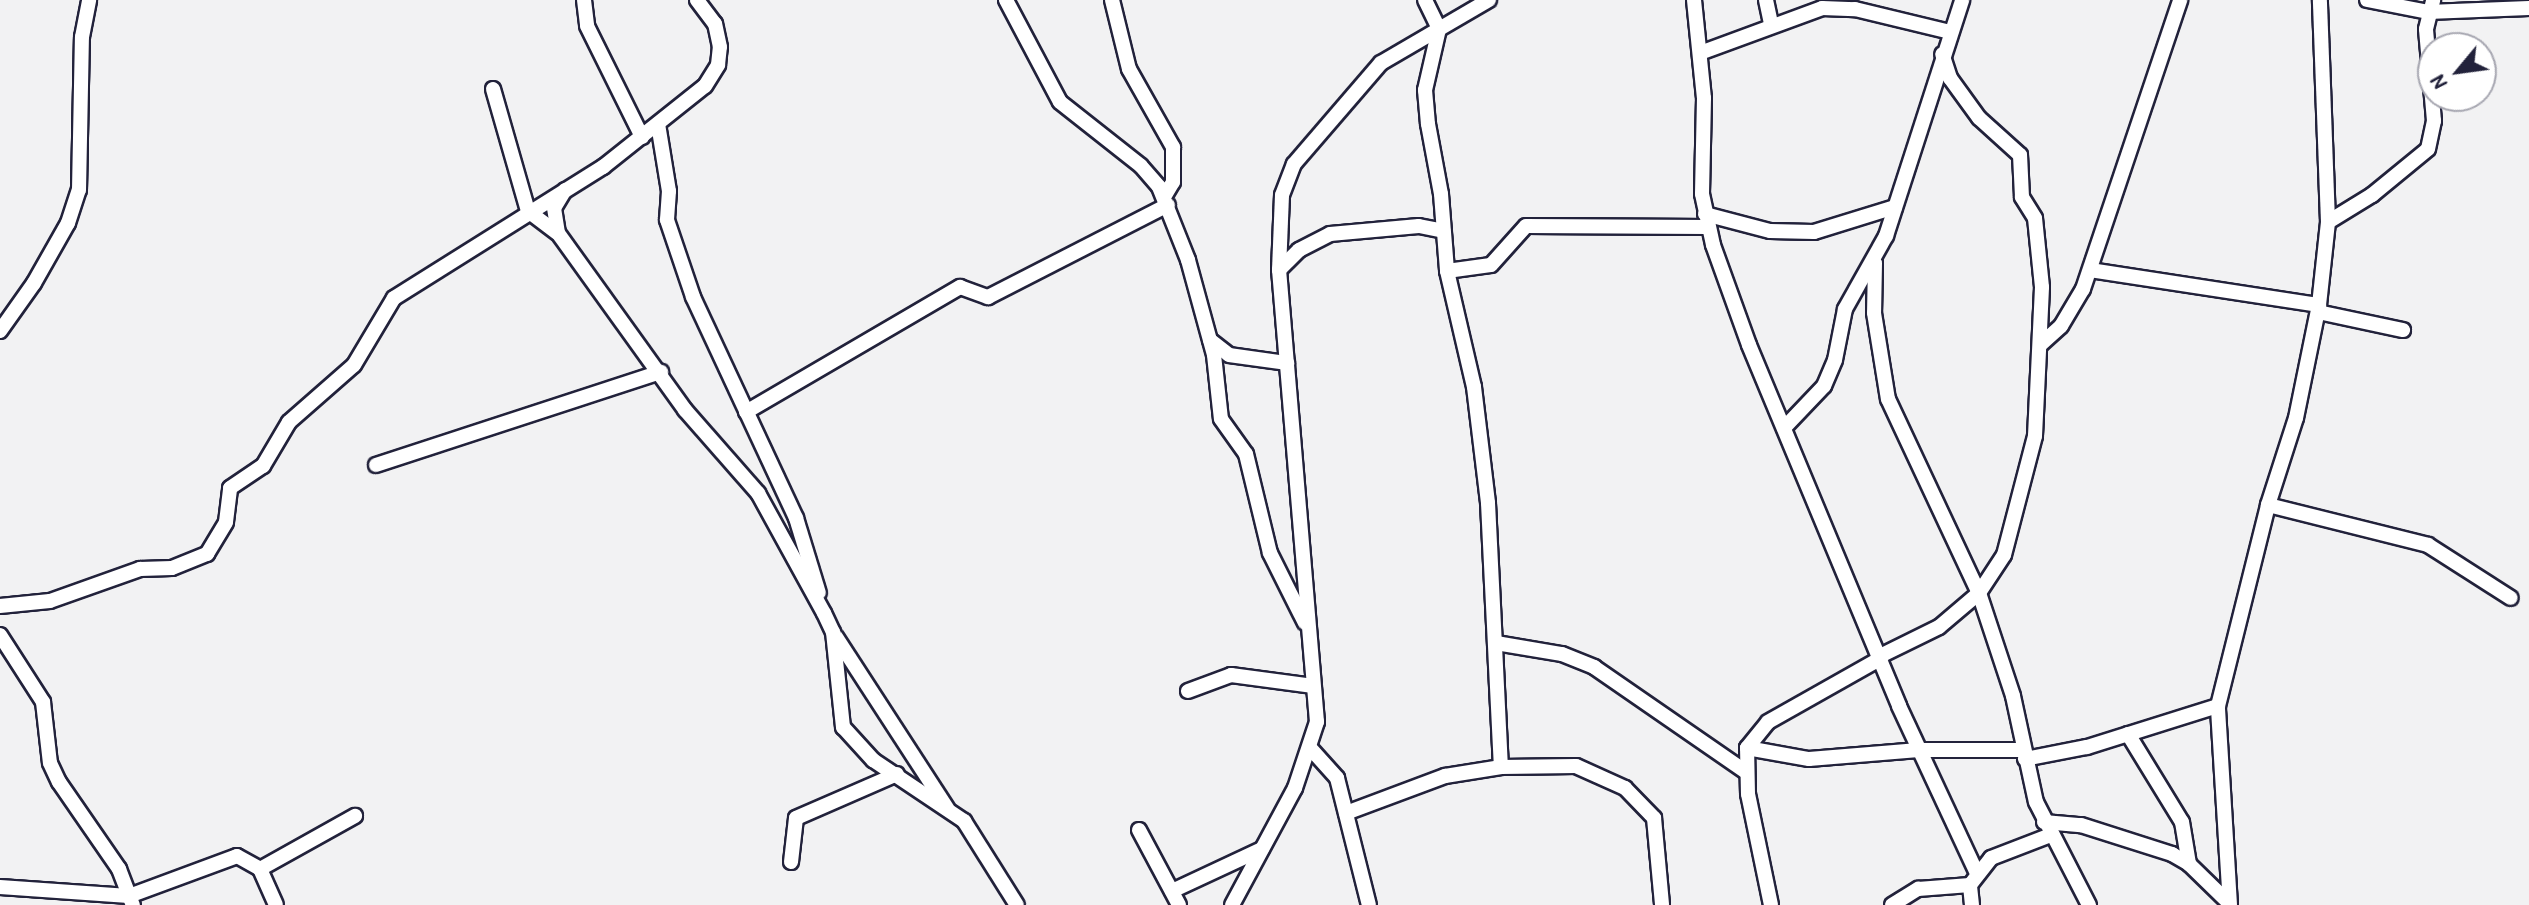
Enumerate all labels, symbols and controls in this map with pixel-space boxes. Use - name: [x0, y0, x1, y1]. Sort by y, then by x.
- north arrow: [2417, 32, 2497, 112]
- text: N: [2422, 70, 2454, 95]

